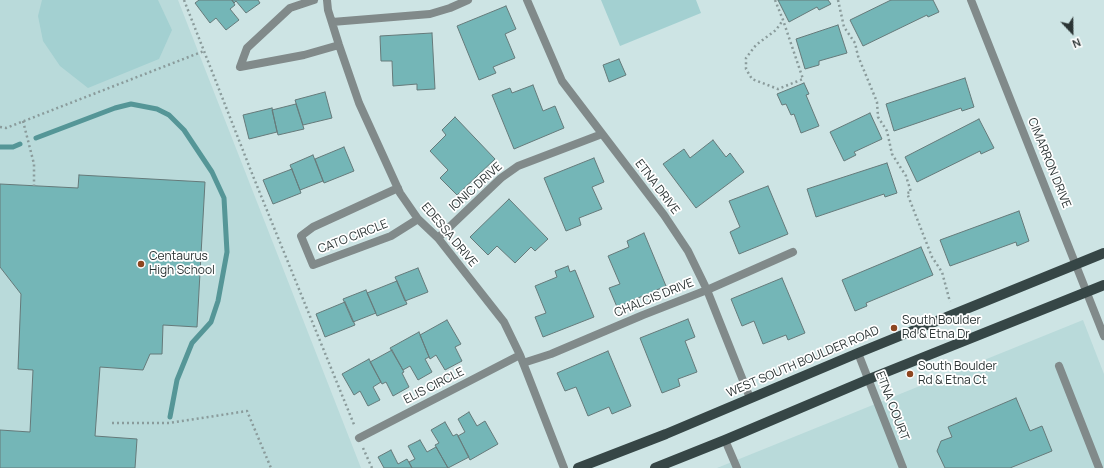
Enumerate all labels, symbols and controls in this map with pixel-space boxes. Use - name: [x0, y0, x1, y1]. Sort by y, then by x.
- north arrow: [1052, 12, 1092, 52]
- text: N: [1070, 35, 1083, 52]
- street label: CIMARRON DRIVE: [1024, 116, 1074, 210]
- street label: ETNA DRIVE: [632, 157, 682, 217]
- street label: IONIC DRIVE: [447, 160, 505, 214]
- street label: EDESSA DRIVE: [418, 200, 480, 270]
- street label: CATO CIRCLE: [316, 217, 390, 257]
- place label: Centaurus High School: [149, 250, 215, 278]
- marker: Centaurus High School: [136, 259, 146, 269]
- street label: CHALCIS DRIVE: [612, 276, 696, 320]
- place label: South Boulder Rd & Etna Dr: [902, 314, 981, 342]
- street label: WEST SOUTH BOULDER ROAD: [725, 323, 881, 401]
- marker: South Boulder Rd & Etna Dr: [889, 323, 899, 333]
- place label: South Boulder Rd & Etna Ct: [918, 360, 997, 388]
- street label: ELIS CIRCLE: [401, 365, 467, 407]
- marker: South Boulder Rd & Etna Ct: [905, 369, 915, 379]
- street label: ETNA COURT: [872, 370, 912, 442]

